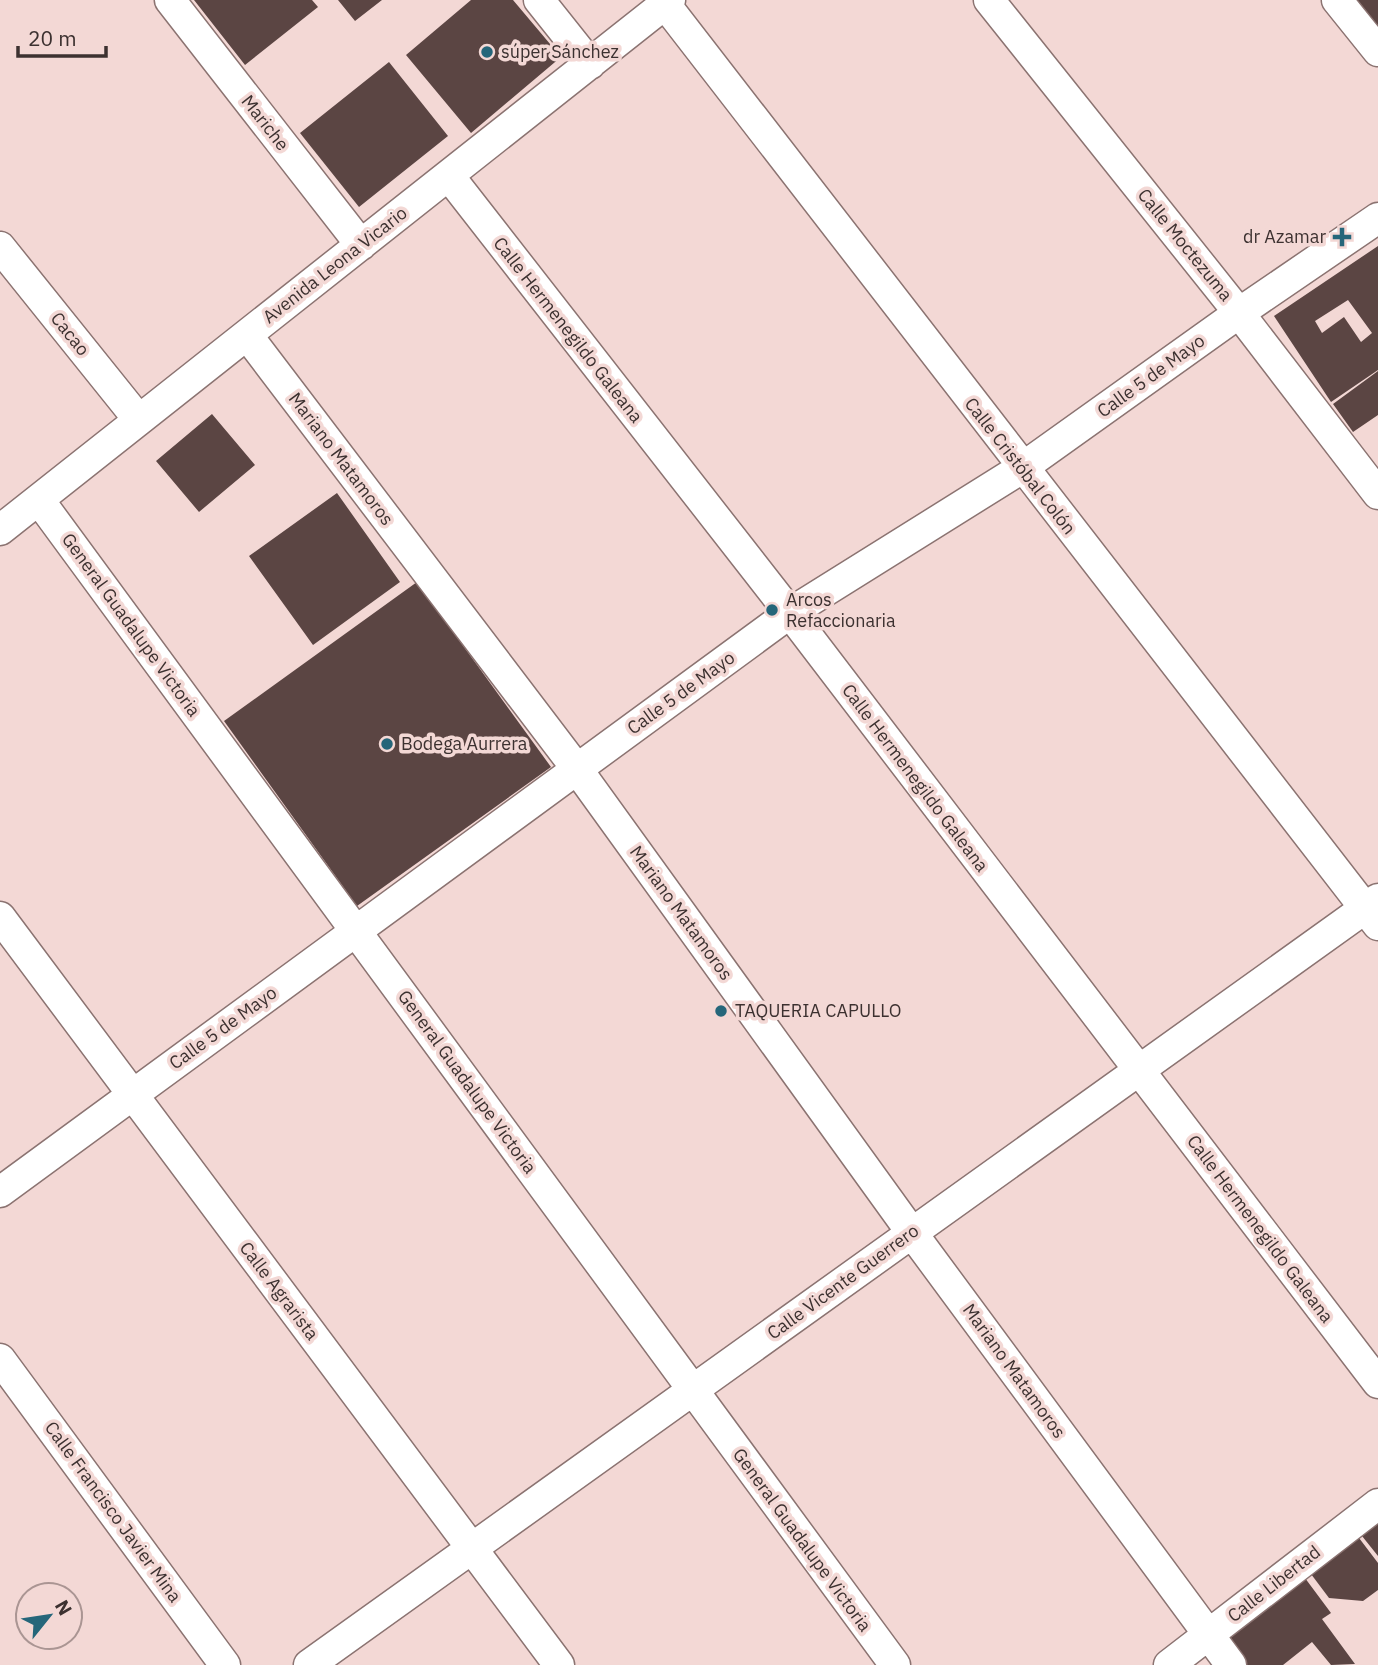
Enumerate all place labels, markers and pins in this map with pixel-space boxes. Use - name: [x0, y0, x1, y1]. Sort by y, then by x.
- place label: súper Sánchez: [501, 40, 619, 63]
- marker: súper Sánchez: [479, 44, 495, 60]
- place label: dr Azamar: [1243, 225, 1326, 248]
- marker: dr Azamar: [1332, 227, 1352, 247]
- place label: Arcos Refaccionaria: [786, 588, 896, 632]
- marker: Arcos Refaccionaria: [764, 602, 780, 618]
- place label: Bodega Aurrera: [401, 732, 528, 755]
- marker: Bodega Aurrera: [379, 736, 395, 752]
- place label: TAQUERIA CAPULLO: [735, 999, 901, 1022]
- marker: TAQUERIA CAPULLO: [713, 1003, 729, 1019]

